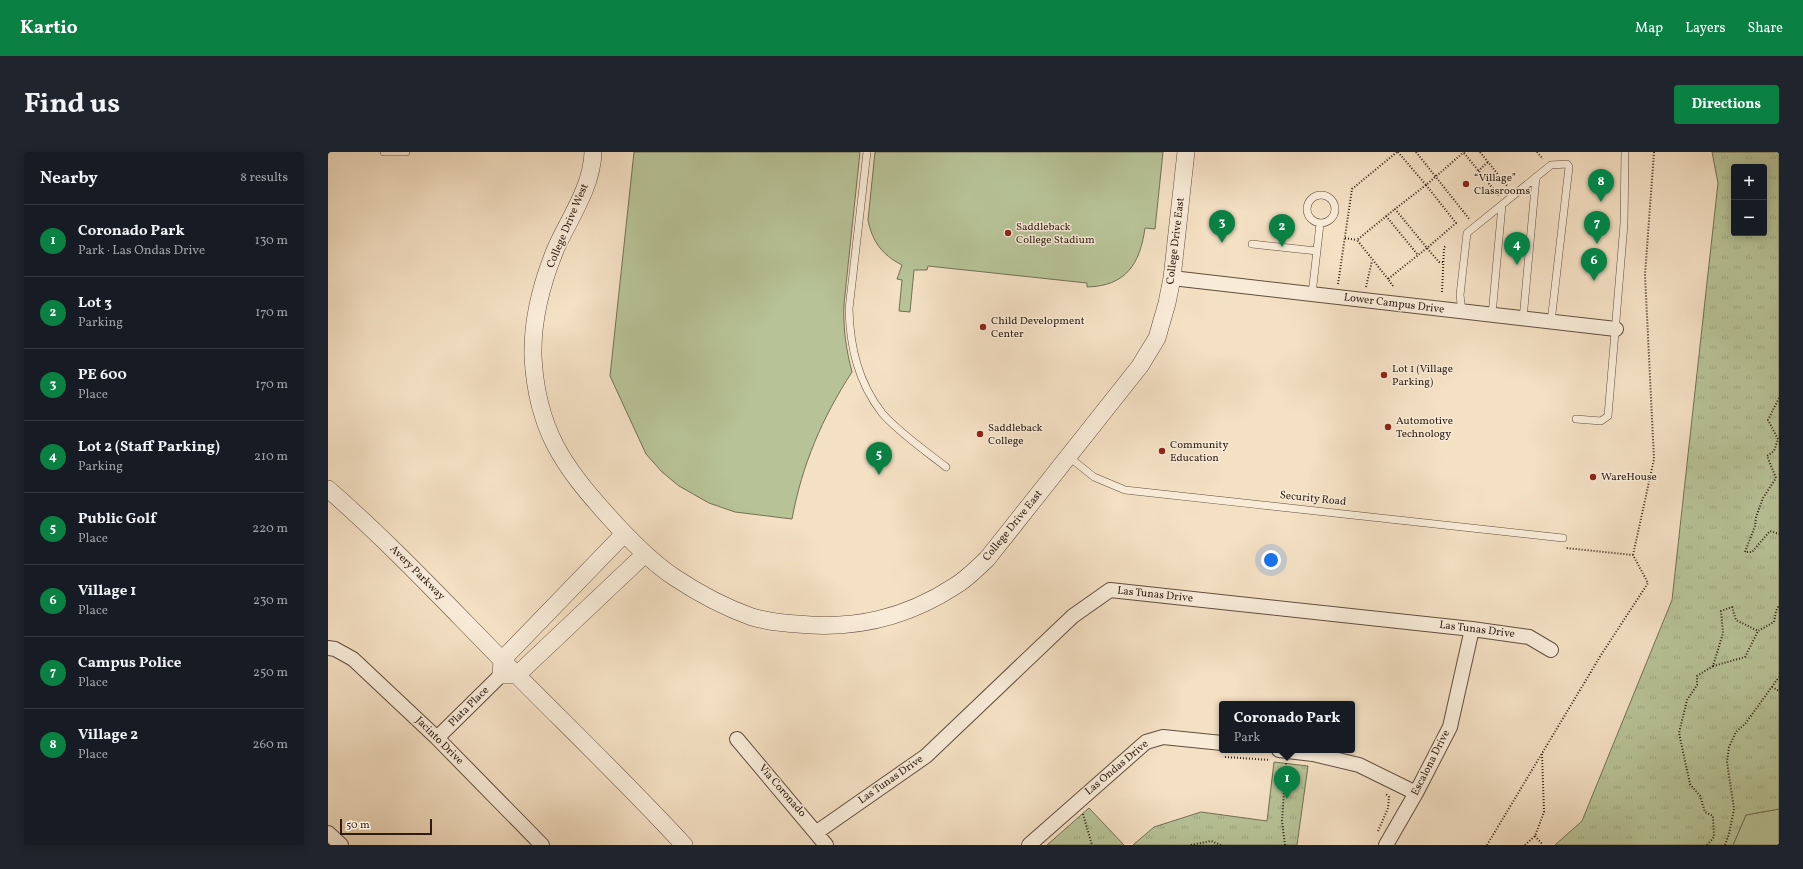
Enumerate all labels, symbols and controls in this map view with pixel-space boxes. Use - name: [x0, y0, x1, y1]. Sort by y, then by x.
- text: Kartio: [20, 15, 78, 41]
- text: Map: [1635, 19, 1663, 38]
- text: Layers: [1685, 19, 1725, 38]
- text: Share: [1747, 19, 1783, 38]
- text: Find us: [24, 85, 120, 124]
- button: Directions: [1674, 85, 1779, 124]
- map controls: [1731, 164, 1767, 236]
- button: +: [1731, 164, 1767, 200]
- text: Nearby: [40, 167, 98, 190]
- text: 8 results: [240, 169, 288, 187]
- pin: 8: [1588, 169, 1614, 202]
- place label: “Village” Classrooms: [1474, 171, 1530, 199]
- marker: “Village” Classrooms: [1461, 179, 1471, 189]
- street label: College Drive West: [543, 181, 593, 271]
- street label: College Drive East: [1163, 197, 1189, 285]
- button: −: [1731, 200, 1767, 236]
- pin: 3: [1209, 210, 1235, 243]
- pin: 7: [1584, 211, 1610, 244]
- pin: 2: [1269, 214, 1295, 247]
- place label: Saddleback College Stadium: [1016, 220, 1095, 248]
- text: Coronado Park: [78, 221, 185, 242]
- marker: Saddleback College Stadium: [1003, 228, 1013, 238]
- text: 1: [50, 232, 56, 250]
- text: 130 m: [255, 232, 288, 250]
- pin: 4: [1504, 232, 1530, 265]
- text: Park · Las Ondas Drive: [78, 242, 205, 260]
- pin: 6: [1581, 248, 1607, 281]
- street label: Lower Campus Drive: [1343, 290, 1445, 318]
- text: Lot 3: [78, 293, 112, 314]
- text: 2: [50, 304, 56, 322]
- text: 170 m: [255, 304, 288, 322]
- text: Parking: [78, 314, 123, 332]
- place label: Child Development Center: [991, 314, 1085, 342]
- marker: Child Development Center: [978, 322, 988, 332]
- place label: Lot 1 (Village Parking): [1392, 362, 1453, 390]
- text: PE 600: [78, 365, 127, 386]
- marker: Lot 1 (Village Parking): [1379, 370, 1389, 380]
- text: 3: [50, 376, 56, 394]
- text: 170 m: [255, 376, 288, 394]
- text: Place: [78, 386, 108, 404]
- place label: Automotive Technology: [1396, 414, 1453, 442]
- place label: Saddleback College: [988, 421, 1043, 449]
- marker: Automotive Technology: [1383, 422, 1393, 432]
- marker: Saddleback College: [975, 429, 985, 439]
- text: Lot 2 (Staff Parking): [78, 437, 220, 458]
- place label: Community Education: [1170, 438, 1228, 466]
- pin: 5: [866, 442, 892, 475]
- marker: Community Education: [1157, 446, 1167, 456]
- text: 4: [49, 448, 57, 466]
- text: 210 m: [254, 448, 288, 466]
- text: Parking: [78, 458, 123, 476]
- place label: WareHouse: [1601, 470, 1657, 485]
- marker: WareHouse: [1588, 472, 1598, 482]
- street label: College Drive East: [980, 487, 1046, 565]
- street label: Security Road: [1279, 488, 1347, 510]
- text: Public Golf: [78, 509, 156, 530]
- text: 5: [50, 520, 56, 538]
- text: 220 m: [252, 520, 288, 538]
- text: Place: [78, 530, 108, 548]
- street label: Avery Parkway: [386, 542, 448, 604]
- your location: [1261, 550, 1281, 570]
- text: Village 1: [78, 581, 136, 602]
- street label: Las Tunas Drive: [1116, 584, 1194, 606]
- text: 6: [49, 592, 57, 610]
- text: 230 m: [253, 592, 288, 610]
- text: Place: [78, 602, 108, 620]
- street label: Las Tunas Drive: [1438, 618, 1516, 642]
- text: Campus Police: [78, 653, 182, 674]
- text: 7: [50, 664, 56, 682]
- text: 250 m: [253, 664, 288, 682]
- text: Place: [78, 674, 108, 692]
- street label: Plata Place: [445, 683, 493, 731]
- popup: [1219, 701, 1355, 753]
- text: Coronado Park: [1234, 708, 1340, 729]
- street label: Jacinto Drive: [412, 714, 466, 768]
- text: Village 2: [78, 725, 138, 746]
- street label: Escalona Drive: [1408, 728, 1454, 798]
- text: Park: [1234, 729, 1260, 747]
- text: 8: [49, 736, 57, 754]
- text: 260 m: [253, 736, 288, 754]
- street label: Las Ondas Drive: [1082, 737, 1152, 799]
- text: Place: [78, 746, 108, 764]
- street label: Las Tunas Drive: [856, 752, 926, 808]
- street label: Via Coronado: [755, 761, 809, 821]
- pin: 1: [1274, 766, 1300, 799]
- scale bar: [340, 817, 432, 836]
- text: 50 m: [346, 818, 370, 833]

